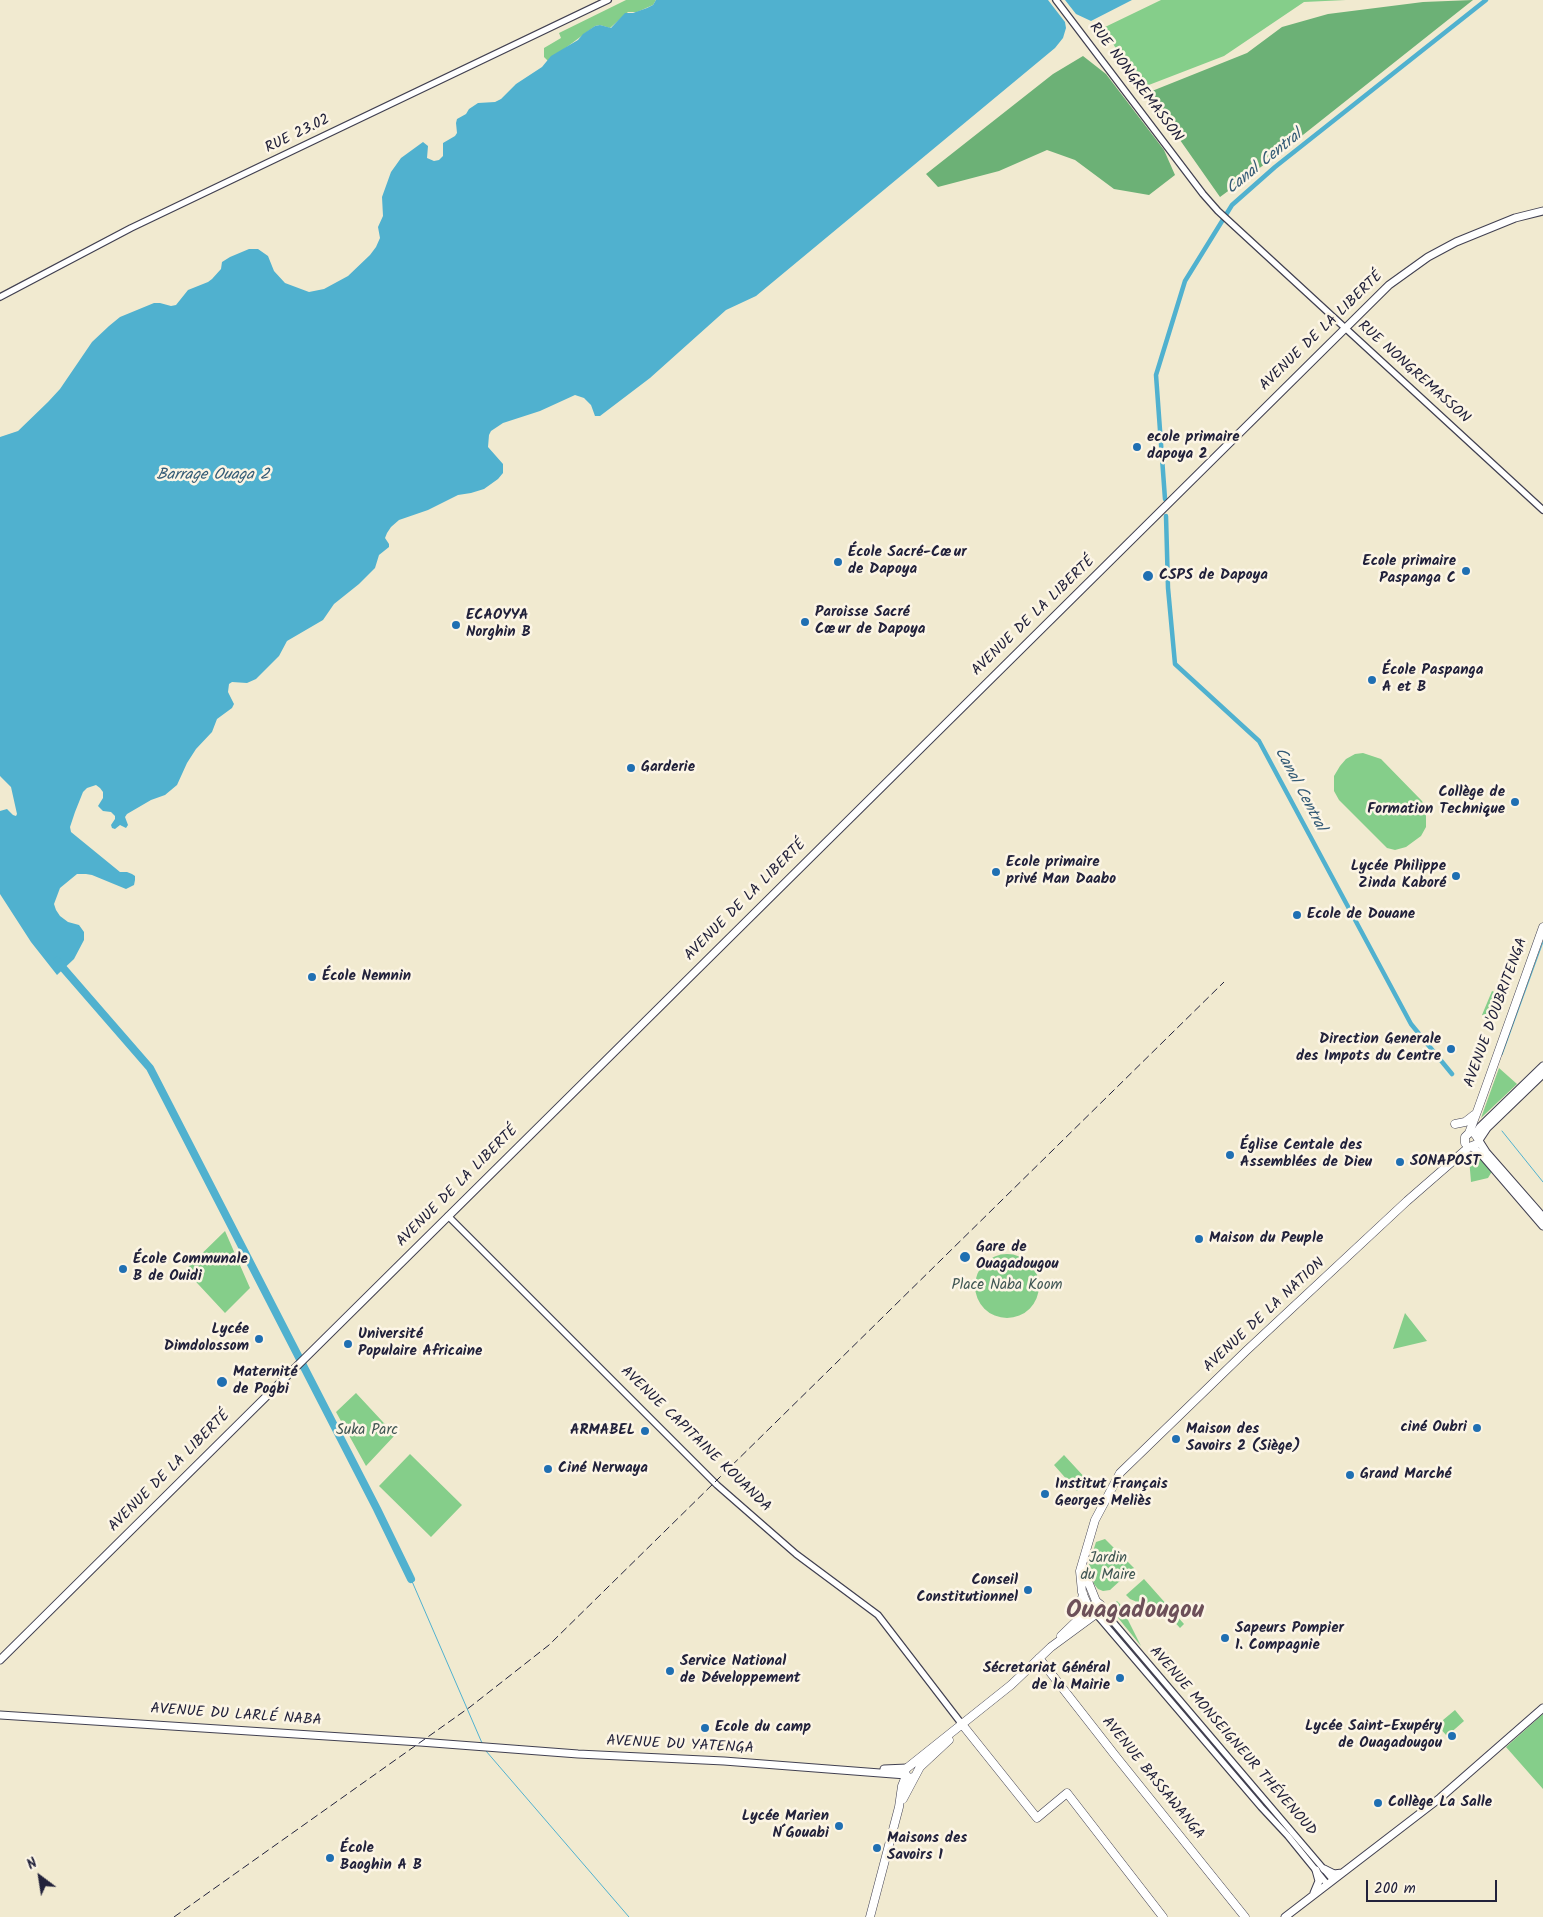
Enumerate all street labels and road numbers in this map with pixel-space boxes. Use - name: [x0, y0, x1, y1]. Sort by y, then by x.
- street label: RUE NONGREMASSON: [1084, 20, 1186, 146]
- street label: RUE 23.02: [263, 112, 333, 158]
- street label: AVENUE DE LA LIBERTÉ: [1257, 268, 1387, 396]
- street label: RUE NONGREMASSON: [1353, 318, 1473, 428]
- street label: AVENUE DE LA LIBERTÉ: [969, 553, 1099, 681]
- street label: AVENUE DE LA LIBERTÉ: [682, 837, 810, 965]
- street label: AVENUE D'OUBRITENGA: [1462, 936, 1532, 1090]
- street label: AVENUE DE LA LIBERTÉ: [394, 1123, 522, 1251]
- street label: AVENUE DE LA NATION: [1201, 1255, 1329, 1377]
- street label: AVENUE CAPITAINE KOUANDA: [616, 1363, 774, 1517]
- street label: AVENUE DE LA LIBERTÉ: [106, 1408, 234, 1536]
- street label: AVENUE MONSEIGNEUR THÉVENOUD: [1145, 1643, 1319, 1841]
- street label: AVENUE DU LARLÉ NABA: [150, 1701, 322, 1731]
- street label: AVENUE BASSAWANGA: [1097, 1714, 1207, 1844]
- street label: AVENUE DU YATENGA: [606, 1733, 754, 1759]

